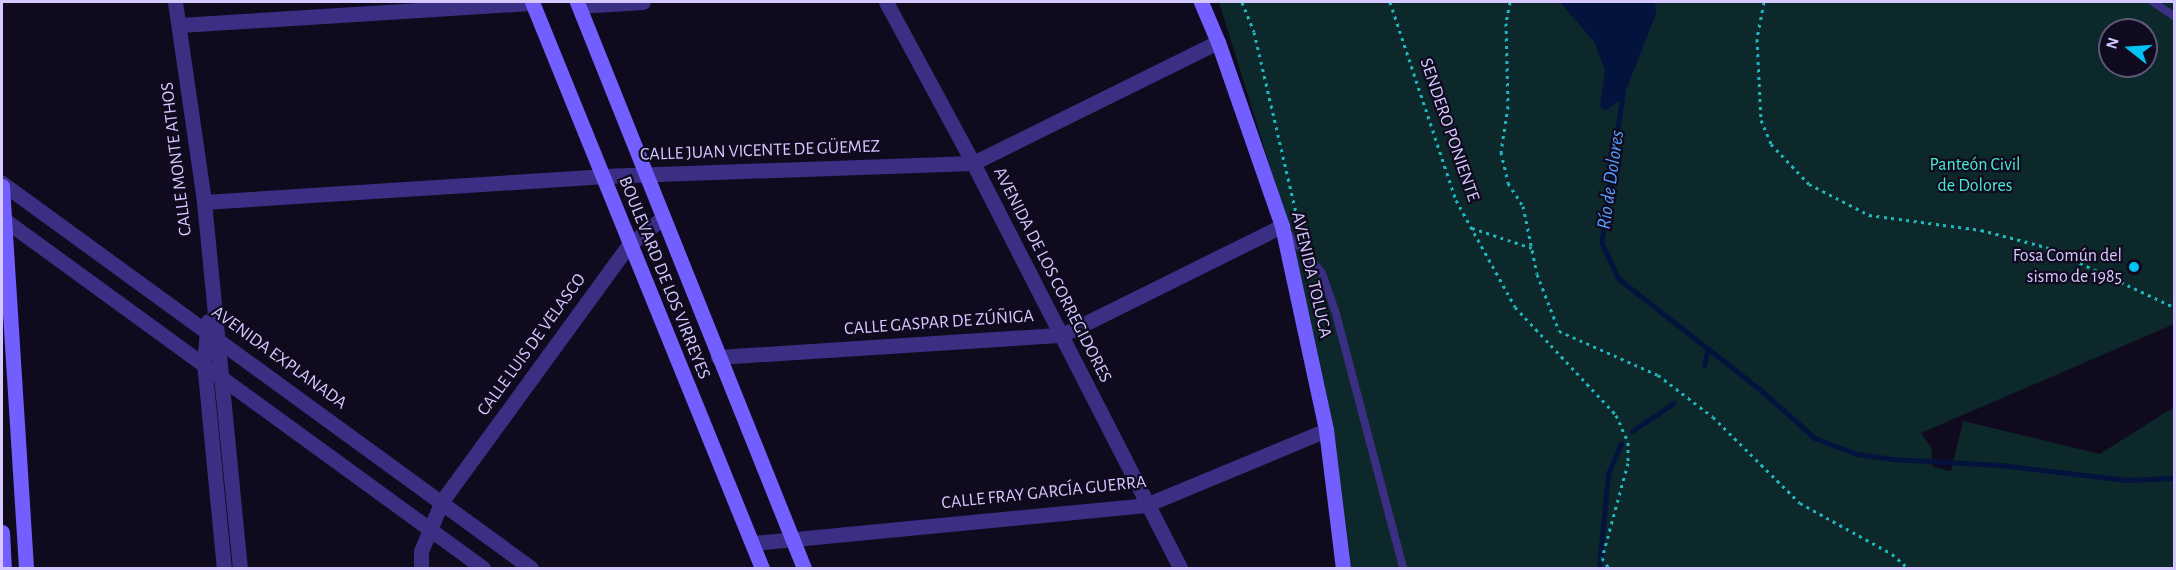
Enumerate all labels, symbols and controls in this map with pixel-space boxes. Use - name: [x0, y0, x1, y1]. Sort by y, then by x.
- north arrow: [2098, 18, 2158, 78]
- text: N: [2103, 36, 2122, 51]
- street label: SENDERO PONIENTE: [1414, 56, 1484, 204]
- street label: CALLE MONTE ATHOS: [157, 81, 197, 237]
- water label: Río de Dolores: [1592, 129, 1630, 231]
- street label: CALLE JUAN VICENTE DE GÜEMEZ: [640, 136, 880, 166]
- park label: Panteón Civil de Dolores: [1929, 155, 2021, 198]
- street label: AVENIDA DE LOS CORREGIDORES: [988, 164, 1116, 386]
- street label: BOULEVARD DE LOS VIRREYES: [613, 174, 715, 382]
- street label: AVENIDA TOLUCA: [1286, 210, 1336, 340]
- place label: Fosa Común del sismo de 1985: [2013, 246, 2122, 288]
- marker: Fosa Común del sismo de 1985: [2127, 260, 2141, 274]
- street label: CALLE LUIS DE VELASCO: [473, 270, 591, 420]
- street label: AVENIDA EXPLANADA: [207, 302, 351, 414]
- street label: CALLE GASPAR DE ZÚÑIGA: [843, 306, 1035, 340]
- street label: CALLE FRAY GARCÍA GUERRA: [940, 471, 1148, 515]

